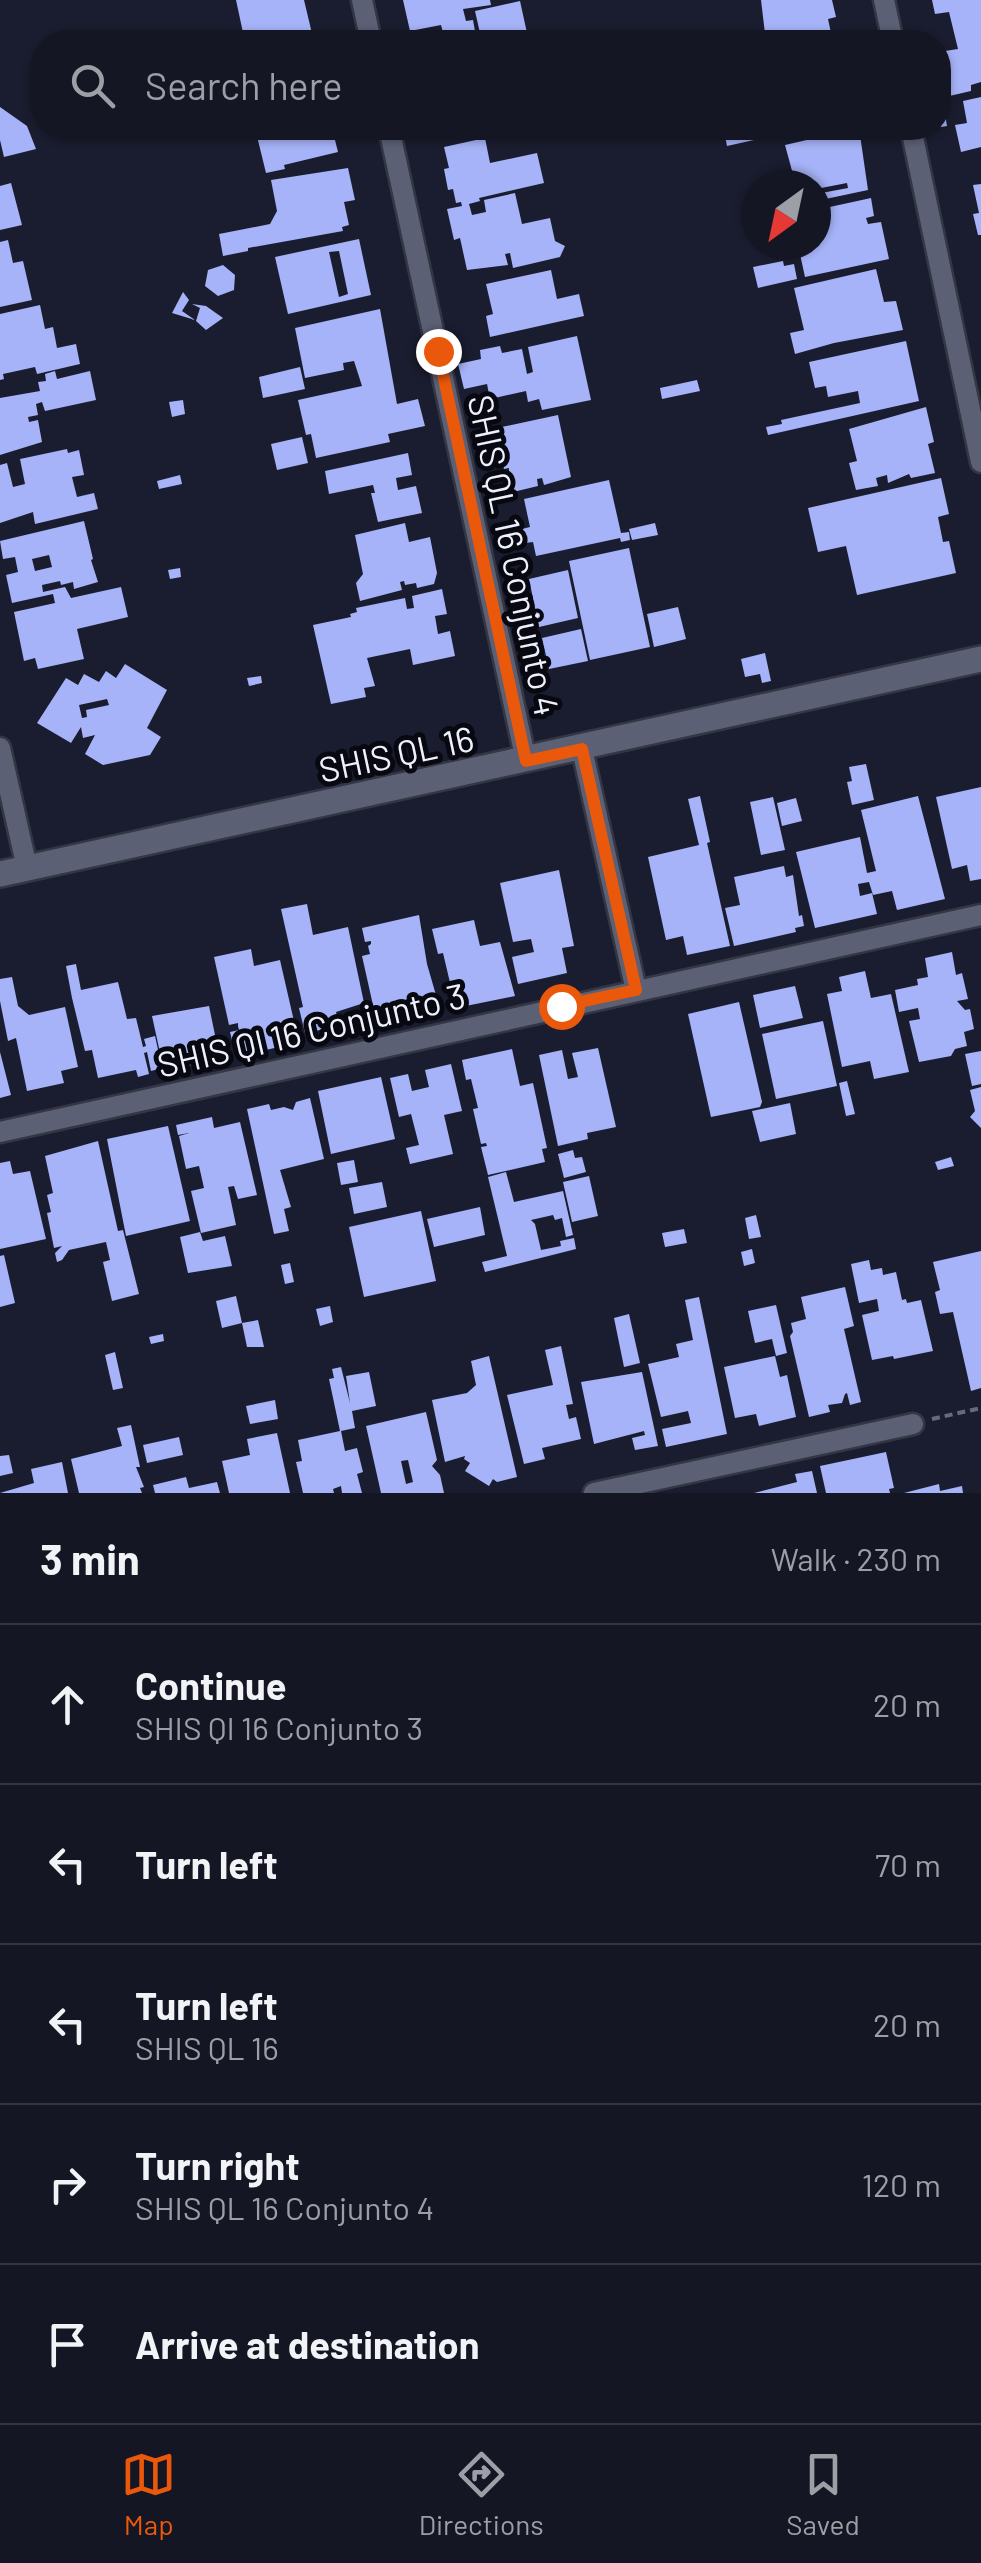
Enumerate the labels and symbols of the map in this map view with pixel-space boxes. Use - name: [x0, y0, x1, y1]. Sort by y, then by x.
- north arrow: [741, 170, 831, 260]
- route end: [416, 329, 462, 375]
- street label: SHIS QL 16 Conjunto 4: [460, 391, 570, 719]
- street label: SHIS QL 16: [315, 716, 477, 790]
- street label: SHIS QI 16 Conjunto 3: [153, 973, 469, 1085]
- route start: [539, 984, 585, 1030]

